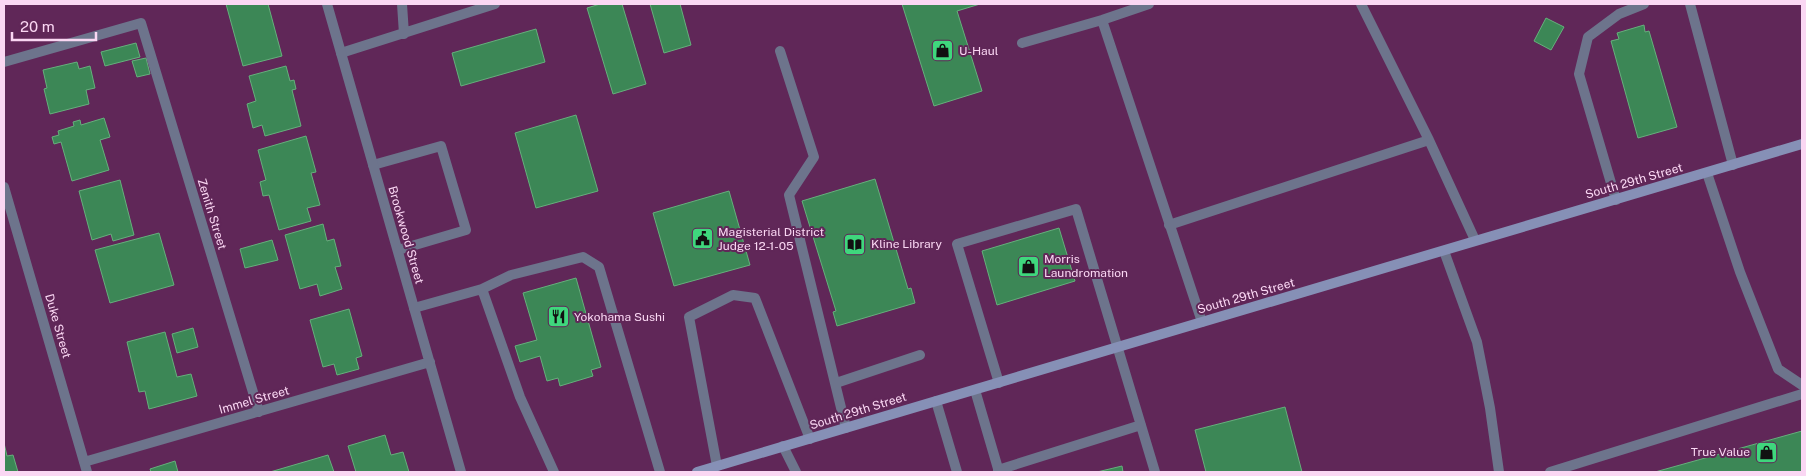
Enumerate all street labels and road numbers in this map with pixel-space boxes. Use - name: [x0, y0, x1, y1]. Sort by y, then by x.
- street label: South 29th Street: [1584, 160, 1685, 202]
- street label: Zenith Street: [195, 177, 230, 252]
- street label: Brookwood Street: [385, 184, 427, 286]
- street label: South 29th Street: [1196, 275, 1297, 317]
- street label: Duke Street: [42, 292, 74, 360]
- street label: Immel Street: [217, 383, 291, 417]
- street label: South 29th Street: [808, 390, 908, 432]

